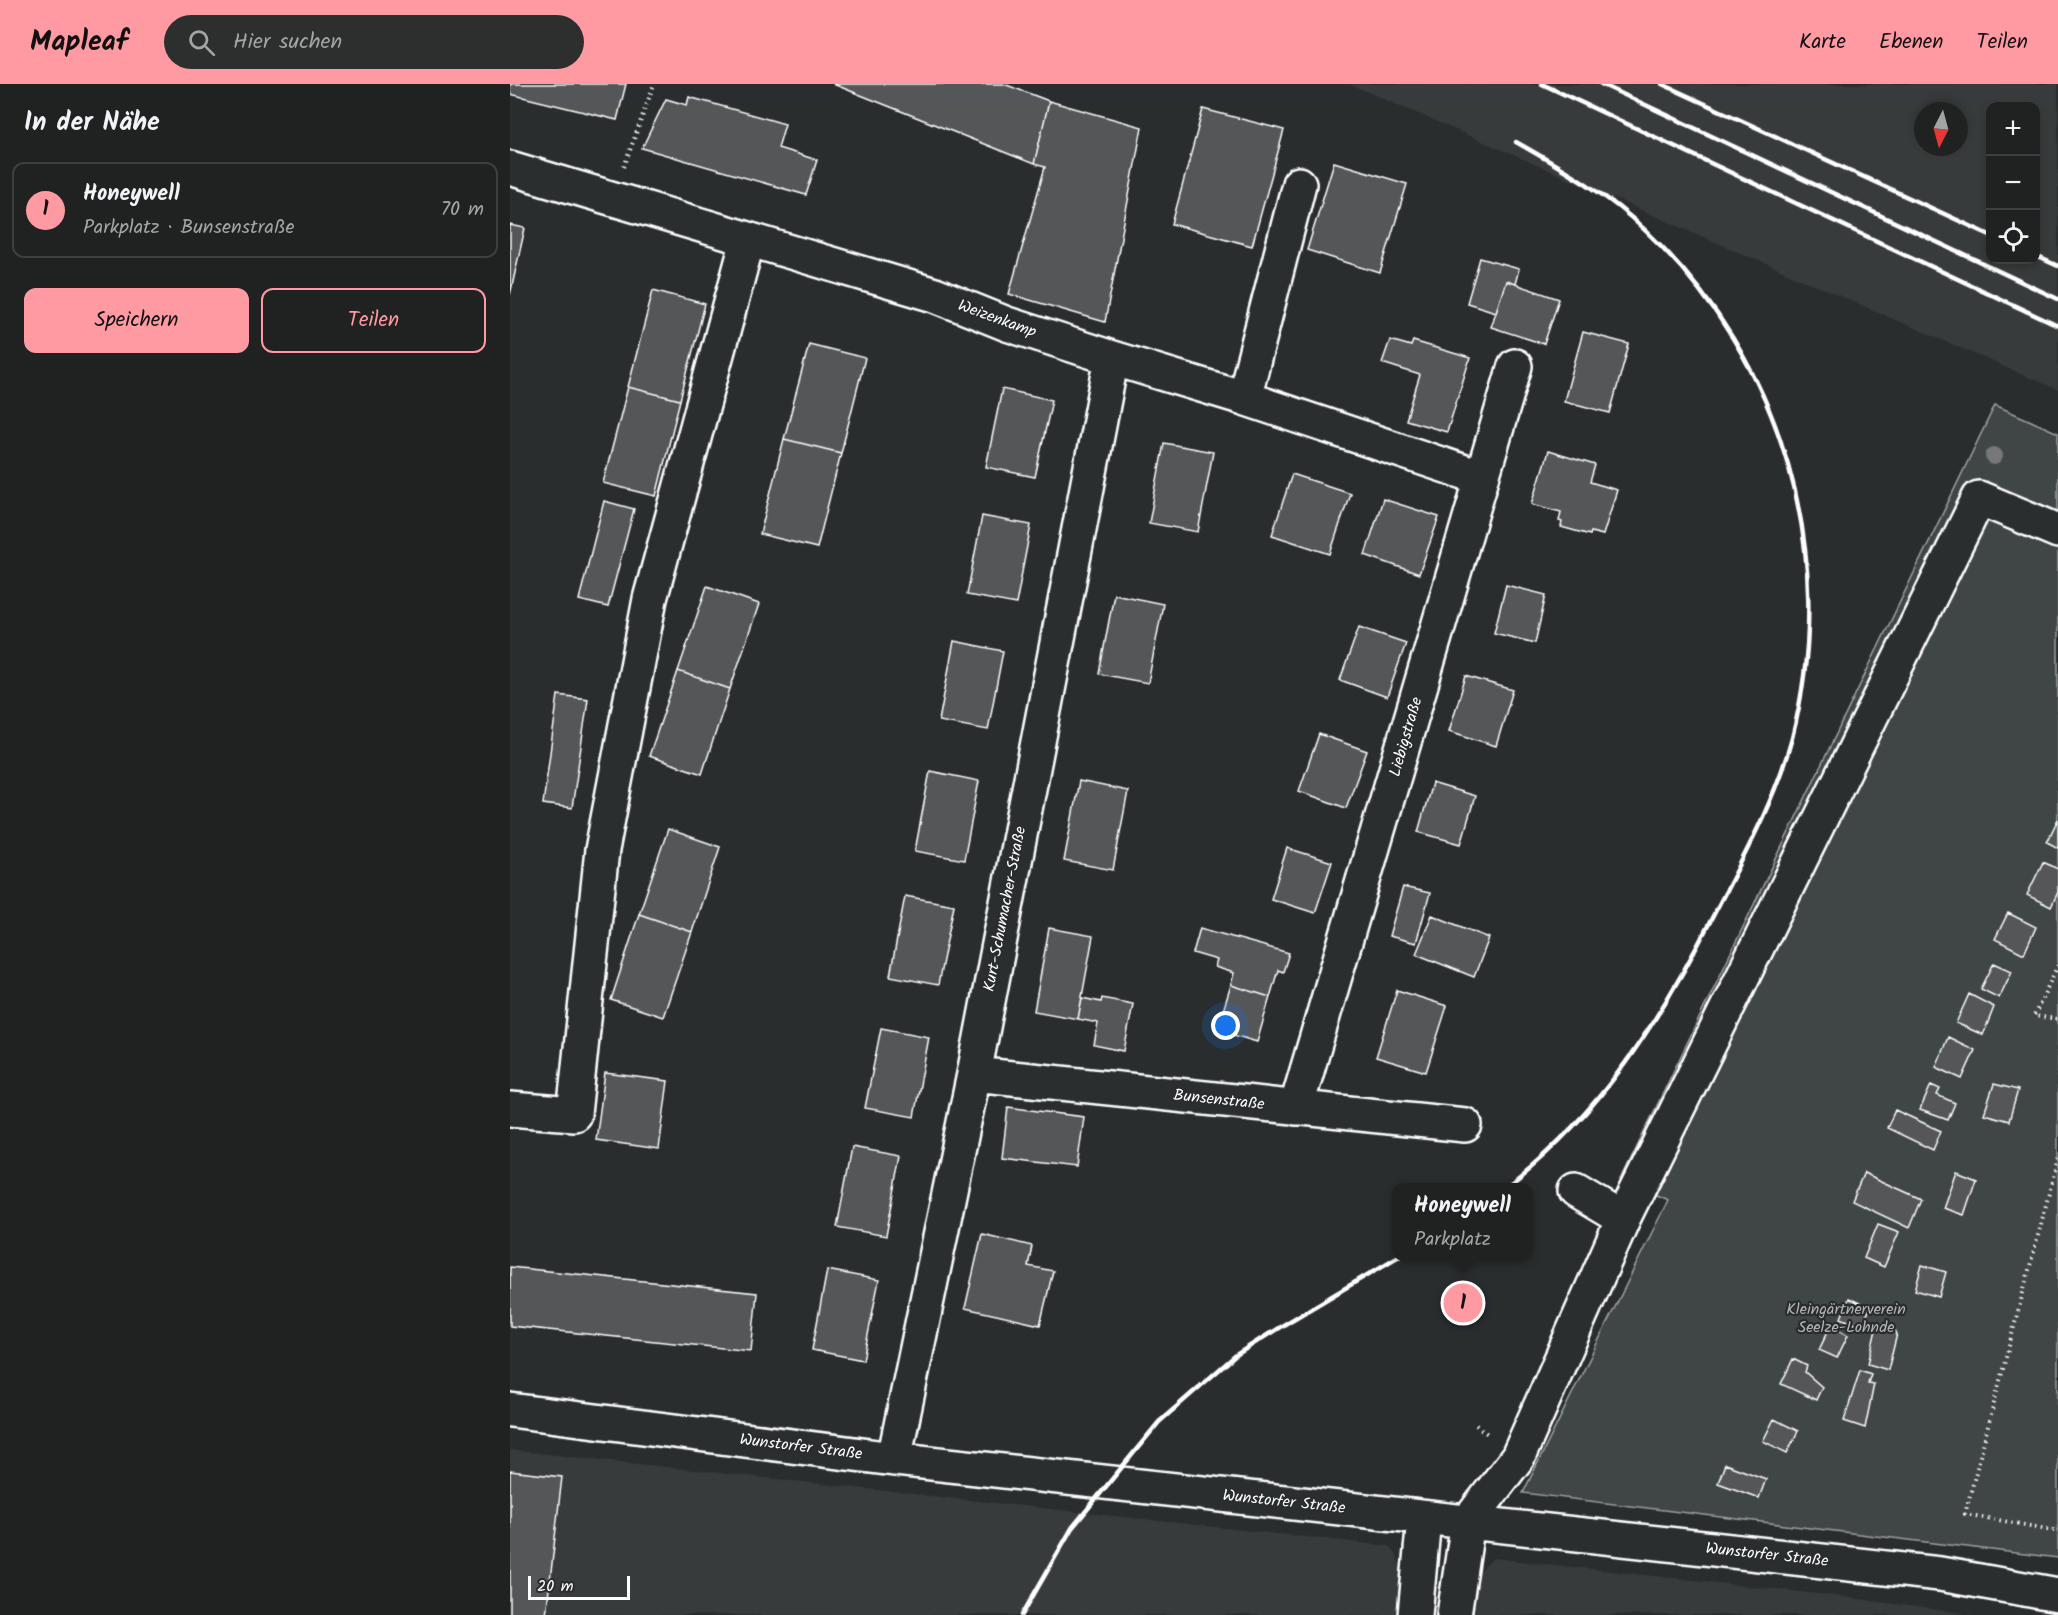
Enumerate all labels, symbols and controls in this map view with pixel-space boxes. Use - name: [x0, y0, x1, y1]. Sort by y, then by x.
- search box: [164, 15, 584, 69]
- text: Mapleaf: [30, 20, 128, 65]
- text: Hier suchen: [233, 25, 342, 60]
- icon: search: [185, 26, 218, 59]
- text: Karte: [1799, 26, 1846, 59]
- text: Ebenen: [1879, 26, 1944, 59]
- text: Teilen: [1977, 26, 2028, 59]
- text: In der Nähe: [24, 102, 160, 144]
- north arrow: [1914, 102, 1968, 156]
- map controls: [1986, 102, 2040, 264]
- button: +: [1986, 102, 2040, 156]
- button: −: [1986, 156, 2040, 210]
- text: Honeywell: [83, 177, 180, 212]
- text: 1: [42, 194, 49, 226]
- text: 70 m: [441, 194, 484, 226]
- button: locate: [1986, 210, 2040, 264]
- text: Parkplatz · Bunsenstraße: [83, 212, 295, 244]
- button: Speichern: [24, 288, 249, 353]
- button: Teilen: [261, 288, 486, 353]
- street label: Weizenkamp: [954, 293, 1040, 345]
- street label: Liebigstraße: [1383, 694, 1429, 780]
- street label: Kurt-Schumacher-Straße: [977, 824, 1033, 994]
- your location: [1211, 1011, 1240, 1040]
- street label: Bunsenstraße: [1172, 1083, 1266, 1117]
- popup: [1392, 1183, 1533, 1261]
- text: Honeywell: [1414, 1189, 1511, 1224]
- text: Parkplatz: [1414, 1224, 1491, 1256]
- pin: 1: [1444, 1280, 1482, 1326]
- park label: Kleingärtnerverein Seelze-Lohnde: [1786, 1297, 1906, 1340]
- street label: Wunstorfer Straße: [738, 1427, 864, 1467]
- street label: Wunstorfer Straße: [1221, 1483, 1347, 1521]
- street label: Wunstorfer Straße: [1704, 1536, 1830, 1574]
- scale bar: [528, 1573, 630, 1600]
- text: 20 m: [537, 1574, 573, 1599]

